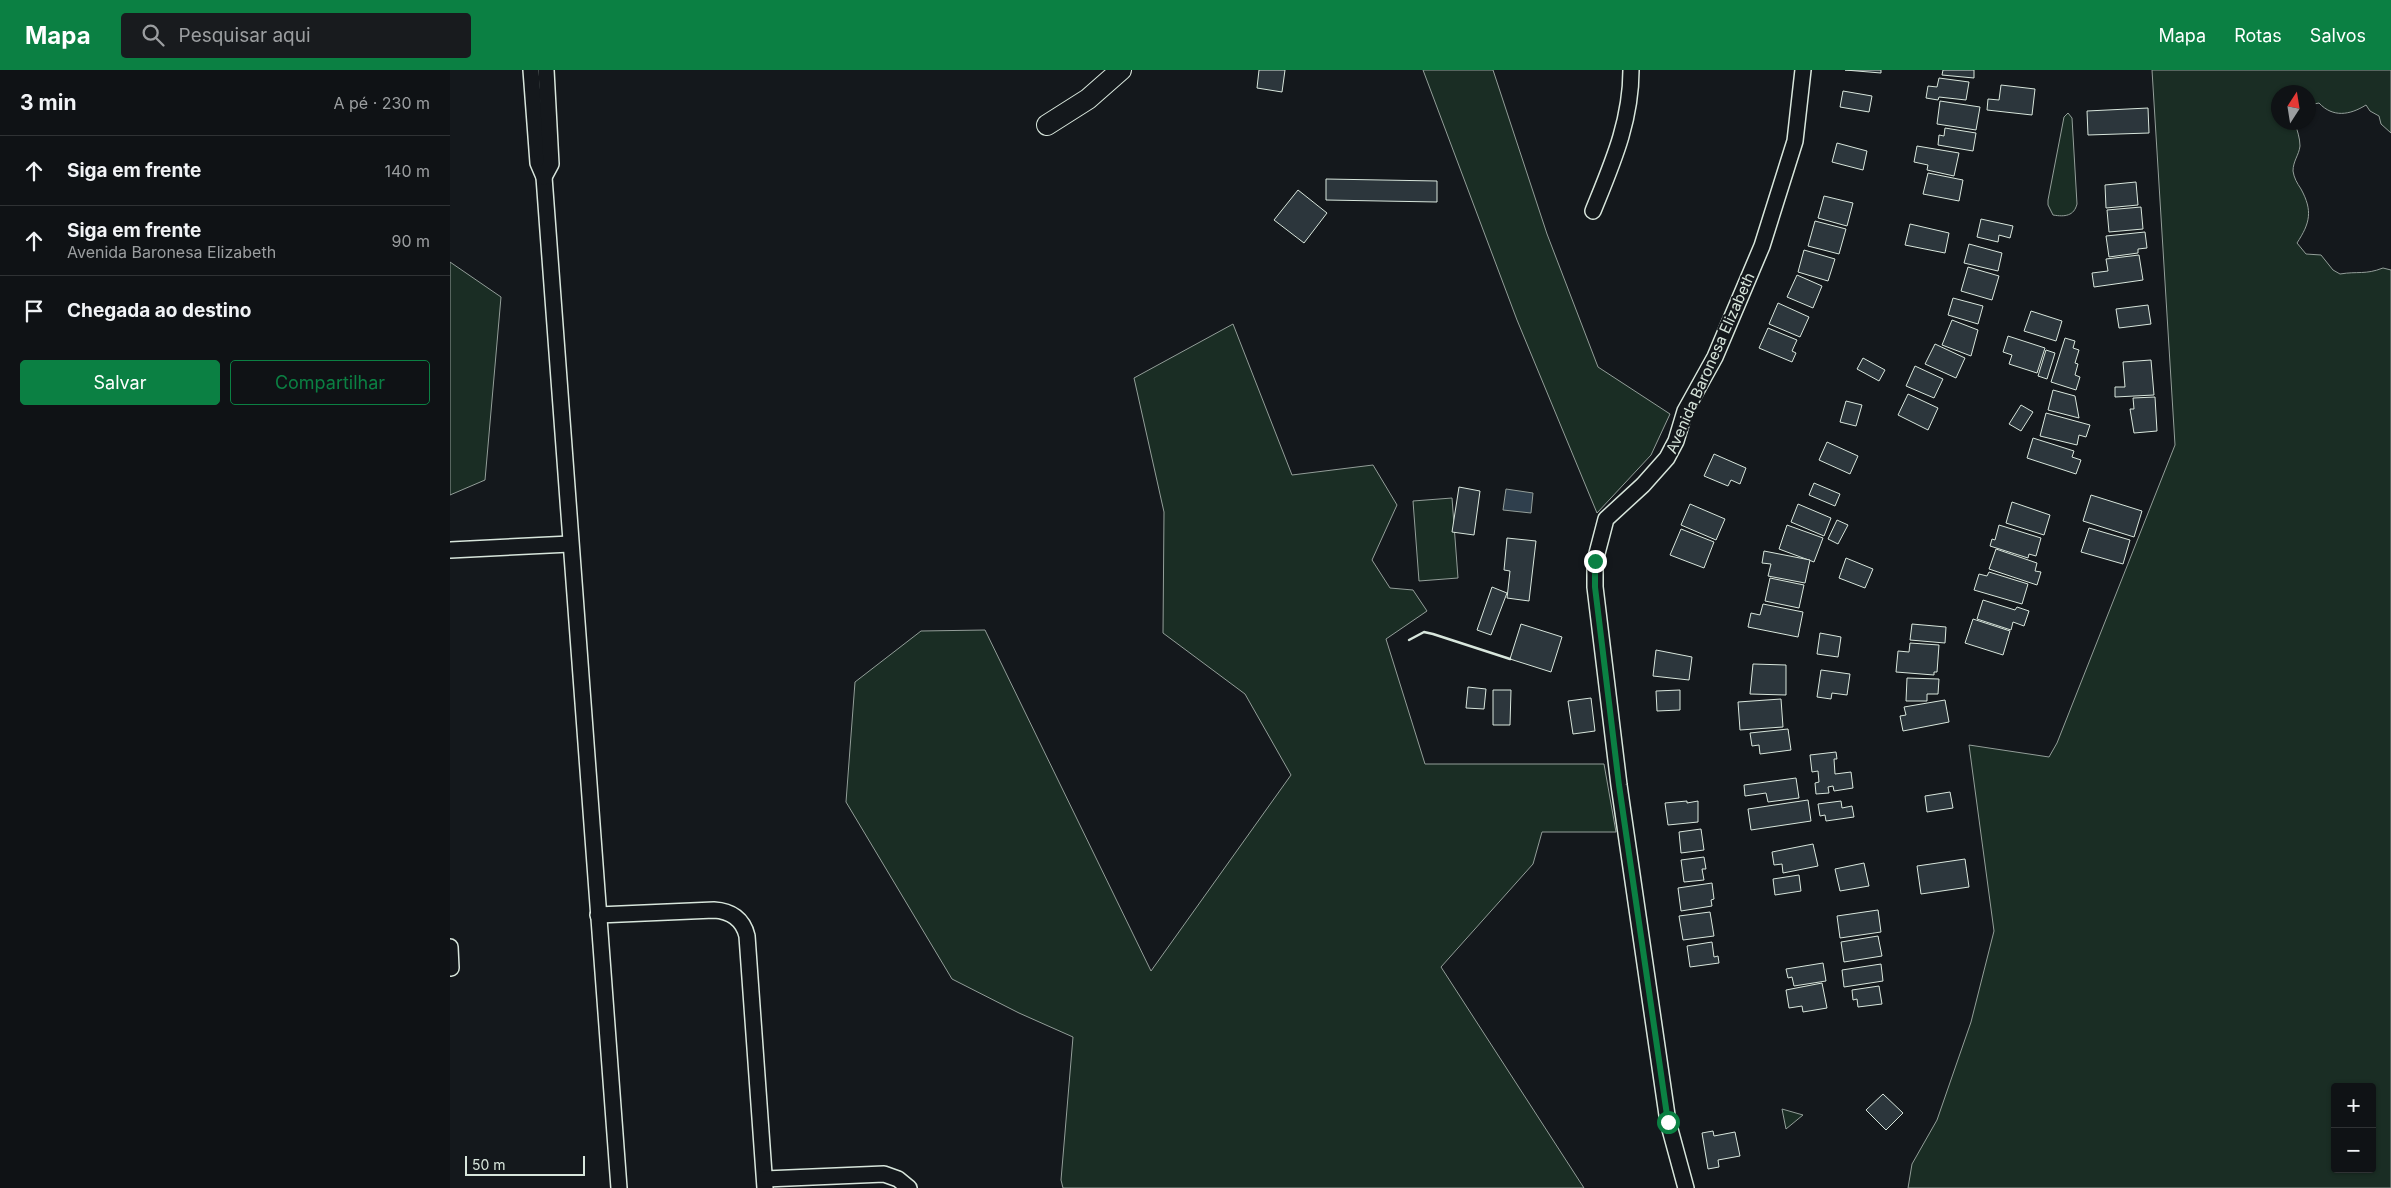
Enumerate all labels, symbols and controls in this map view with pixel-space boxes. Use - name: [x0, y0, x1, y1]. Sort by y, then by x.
- search box: [121, 13, 471, 58]
- text: Mapa: [25, 21, 91, 50]
- icon: search: [139, 21, 167, 49]
- text: Pesquisar aqui: [179, 24, 311, 47]
- text: Mapa: [2158, 25, 2206, 46]
- text: Rotas: [2234, 25, 2282, 46]
- text: Salvos: [2310, 25, 2366, 46]
- north arrow: [2271, 85, 2316, 130]
- text: 3 min: [20, 90, 76, 115]
- text: A pé · 230 m: [333, 93, 430, 113]
- icon: ahead: [20, 157, 48, 185]
- text: Siga em frente: [67, 159, 201, 182]
- text: 140 m: [385, 161, 430, 181]
- text: Siga em frente: [67, 219, 201, 242]
- icon: ahead: [20, 227, 48, 255]
- text: 90 m: [391, 231, 430, 251]
- text: Avenida Baronesa Elizabeth: [67, 242, 276, 262]
- street label: Avenida Baronesa Elizabeth: [1661, 270, 1759, 456]
- icon: arrive: [20, 297, 48, 325]
- text: Chegada ao destino: [67, 299, 251, 322]
- button: Salvar: [20, 360, 220, 405]
- button: Compartilhar: [230, 360, 430, 405]
- route end: [1584, 550, 1607, 573]
- map controls: [2331, 1083, 2376, 1173]
- button: +: [2331, 1083, 2376, 1128]
- route start: [1657, 1111, 1680, 1134]
- button: −: [2331, 1128, 2376, 1173]
- scale bar: [465, 1153, 585, 1176]
- text: 50 m: [472, 1156, 506, 1173]

